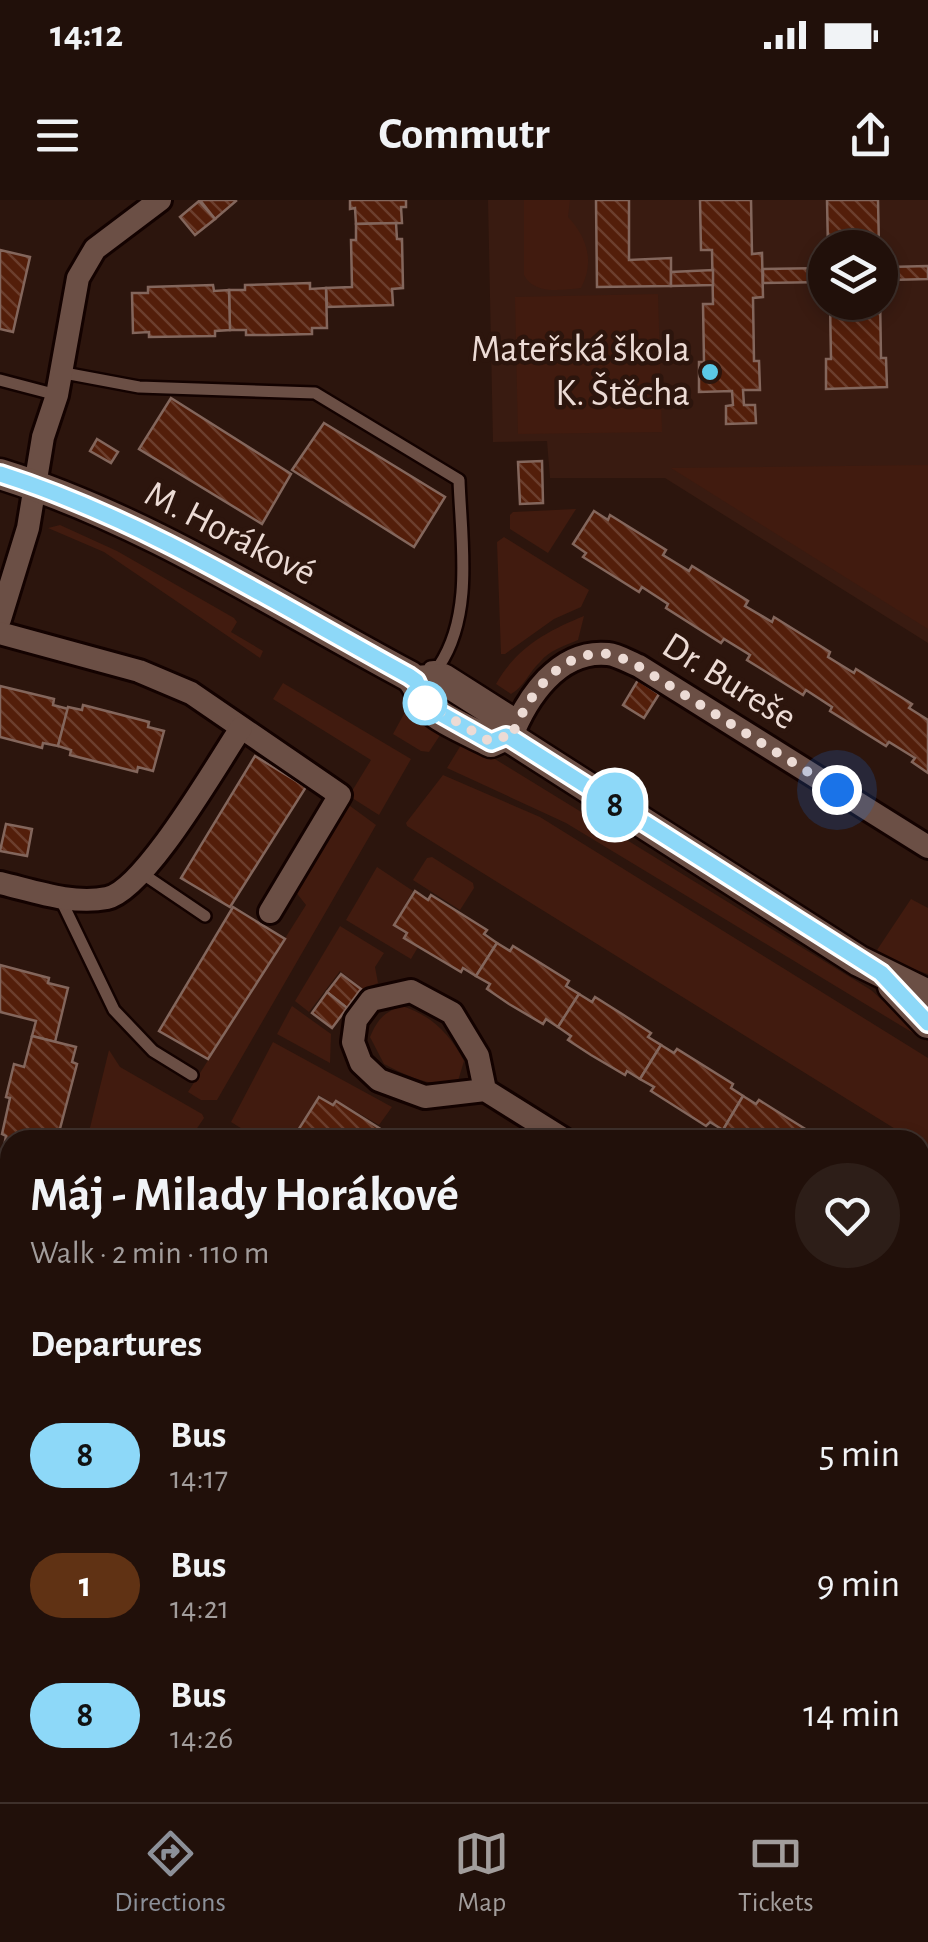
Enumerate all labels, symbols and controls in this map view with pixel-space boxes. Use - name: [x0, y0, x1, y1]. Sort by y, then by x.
- text: 14:12: [50, 16, 123, 54]
- icon: menu: [30, 108, 85, 163]
- icon: share: [843, 108, 898, 163]
- text: Commutr: [378, 112, 550, 157]
- map controls: [808, 230, 898, 320]
- button: layers: [808, 230, 898, 320]
- place label: Mateřská škola K. Štěcha: [471, 331, 690, 413]
- marker: Mateřská škola K. Štěcha: [699, 361, 721, 383]
- street label: M. Horákové: [139, 475, 321, 593]
- street label: Dr. Bureše: [656, 626, 802, 738]
- unlabelled marker: [404, 682, 446, 724]
- your location: [812, 765, 862, 815]
- line badge: 8: [582, 772, 648, 838]
- text: 8: [606, 788, 624, 823]
- button: heart: [795, 1163, 900, 1268]
- text: Máj - Milady Horákové: [30, 1172, 459, 1220]
- text: Walk · 2 min · 110 m: [30, 1237, 269, 1269]
- text: Departures: [30, 1326, 202, 1364]
- text: Bus: [170, 1417, 226, 1455]
- text: 5 min: [819, 1436, 900, 1474]
- text: 8: [76, 1438, 94, 1473]
- text: 14:17: [170, 1462, 228, 1494]
- text: Bus: [170, 1547, 226, 1585]
- text: 9 min: [817, 1566, 900, 1604]
- text: 1: [79, 1568, 91, 1603]
- text: 14:21: [170, 1592, 229, 1624]
- text: Bus: [170, 1677, 226, 1715]
- text: 14 min: [803, 1696, 900, 1734]
- text: 8: [76, 1698, 94, 1733]
- text: 14:26: [170, 1722, 233, 1754]
- tab: Directions: [114, 1826, 226, 1920]
- tab: Map: [454, 1826, 509, 1920]
- tab: Tickets: [738, 1826, 814, 1920]

